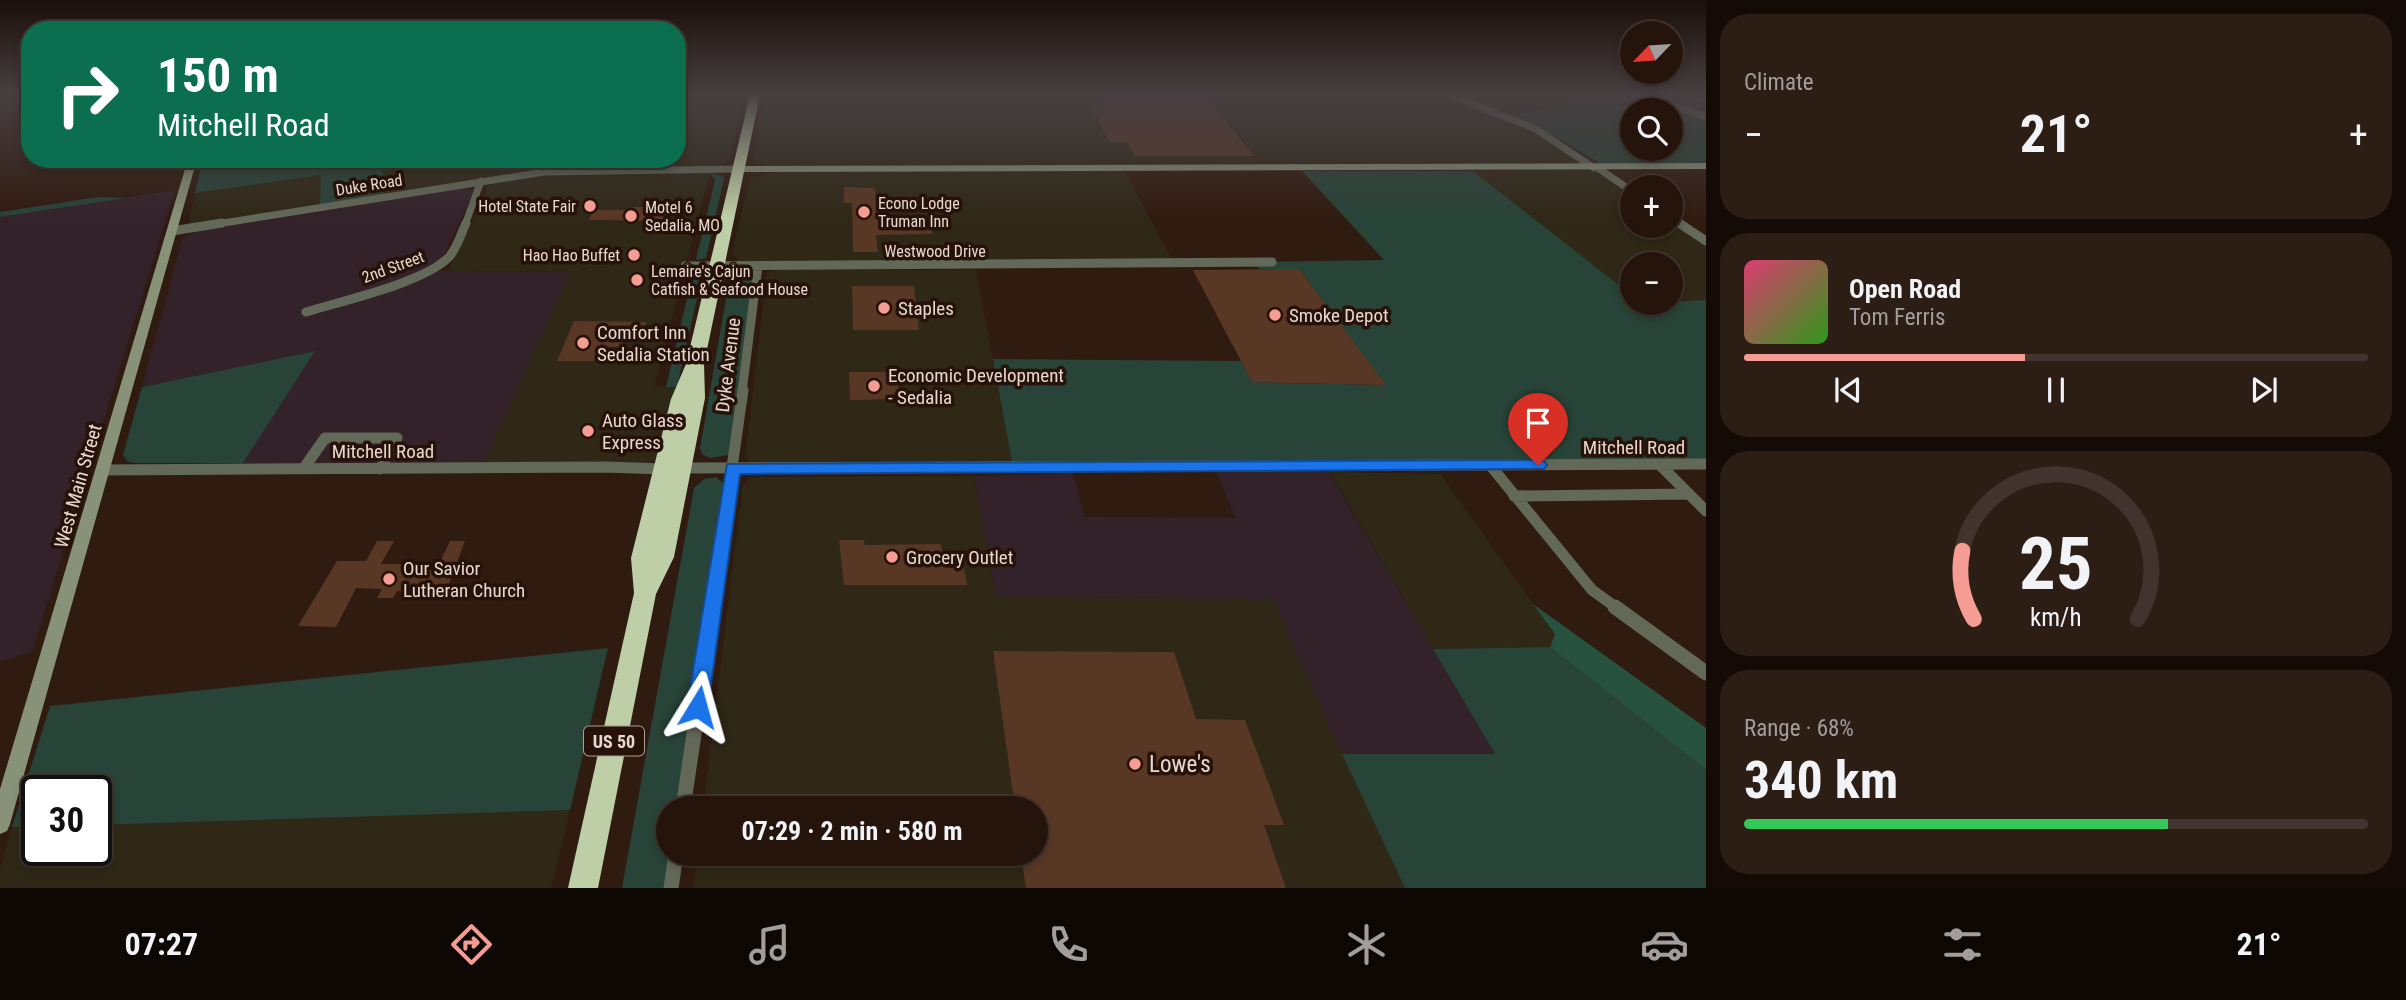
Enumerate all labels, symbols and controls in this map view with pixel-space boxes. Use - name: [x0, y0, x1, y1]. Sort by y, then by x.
- north arrow: [1620, 21, 1684, 84]
- map controls: [1620, 21, 1683, 315]
- text: 150 m: [157, 47, 279, 104]
- icon: right: [42, 49, 133, 140]
- text: Climate: [1744, 69, 1814, 96]
- button: search: [1620, 98, 1683, 161]
- text: 21°: [2020, 104, 2092, 165]
- text: Mitchell Road: [157, 106, 330, 144]
- text: −: [1744, 113, 1763, 157]
- text: +: [2349, 113, 2368, 157]
- street label: Duke Road: [334, 170, 404, 200]
- button: +: [1620, 175, 1683, 238]
- place label: Econo Lodge Truman Inn: [878, 194, 960, 231]
- place label: Hotel State Fair: [478, 197, 576, 216]
- marker: Hotel State Fair: [582, 198, 598, 214]
- place label: Motel 6 Sedalia, MO: [645, 198, 720, 235]
- marker: Econo Lodge Truman Inn: [856, 204, 872, 220]
- marker: Motel 6 Sedalia, MO: [623, 208, 639, 224]
- street label: Westwood Drive: [884, 242, 986, 261]
- place label: Hao Hao Buffet: [523, 246, 620, 265]
- street label: 2nd Street: [359, 247, 427, 287]
- marker: Hao Hao Buffet: [626, 247, 642, 263]
- button: −: [1620, 252, 1683, 315]
- place label: Lemaire's Cajun Catfish & Seafood House: [651, 262, 808, 299]
- marker: Lemaire's Cajun Catfish & Seafood House: [629, 272, 645, 288]
- text: Open Road: [1849, 274, 1961, 304]
- place label: Staples: [898, 297, 954, 320]
- marker: Staples: [876, 300, 892, 316]
- place label: Smoke Depot: [1289, 304, 1389, 327]
- text: Tom Ferris: [1849, 304, 1945, 331]
- marker: Smoke Depot: [1267, 307, 1283, 323]
- street label: Dyke Avenue: [711, 316, 745, 414]
- place label: Comfort Inn Sedalia Station: [597, 321, 710, 366]
- marker: Comfort Inn Sedalia Station: [575, 335, 591, 351]
- place label: Economic Development - Sedalia: [888, 364, 1064, 409]
- icon: previous: [1829, 371, 1867, 409]
- icon: pause: [2037, 371, 2075, 409]
- icon: next: [2245, 371, 2283, 409]
- marker: Economic Development - Sedalia: [866, 378, 882, 394]
- pin: [1508, 393, 1568, 465]
- icon: arrive: [1519, 404, 1557, 442]
- place label: Auto Glass Express: [602, 409, 683, 454]
- street label: West Main Street: [49, 421, 107, 551]
- marker: Auto Glass Express: [580, 423, 596, 439]
- street label: Mitchell Road: [1583, 436, 1685, 459]
- street label: Mitchell Road: [332, 440, 434, 463]
- text: 25: [2019, 522, 2093, 608]
- place label: Grocery Outlet: [906, 546, 1013, 569]
- marker: Grocery Outlet: [884, 549, 900, 565]
- place label: Our Savior Lutheran Church: [403, 557, 525, 602]
- marker: Our Savior Lutheran Church: [381, 571, 397, 587]
- text: km/h: [2030, 603, 2082, 632]
- position arrow: [661, 670, 735, 744]
- text: Range · 68%: [1744, 715, 1854, 742]
- road number: US 50: [584, 726, 644, 756]
- text: 340 km: [1744, 750, 1898, 811]
- place label: Lowe's: [1149, 751, 1211, 778]
- marker: Lowe's: [1127, 756, 1143, 772]
- speed limit sign: 30: [21, 775, 112, 866]
- text: 07:29 · 2 min · 580 m: [742, 816, 962, 846]
- icon: directions: [447, 920, 496, 969]
- icon: music: [745, 920, 794, 969]
- icon: phone: [1044, 920, 1093, 969]
- icon: climate: [1342, 920, 1391, 969]
- icon: car: [1640, 920, 1689, 969]
- icon: filters: [1938, 920, 1987, 969]
- text: 07:27: [125, 925, 198, 963]
- text: 21°: [2237, 925, 2281, 963]

